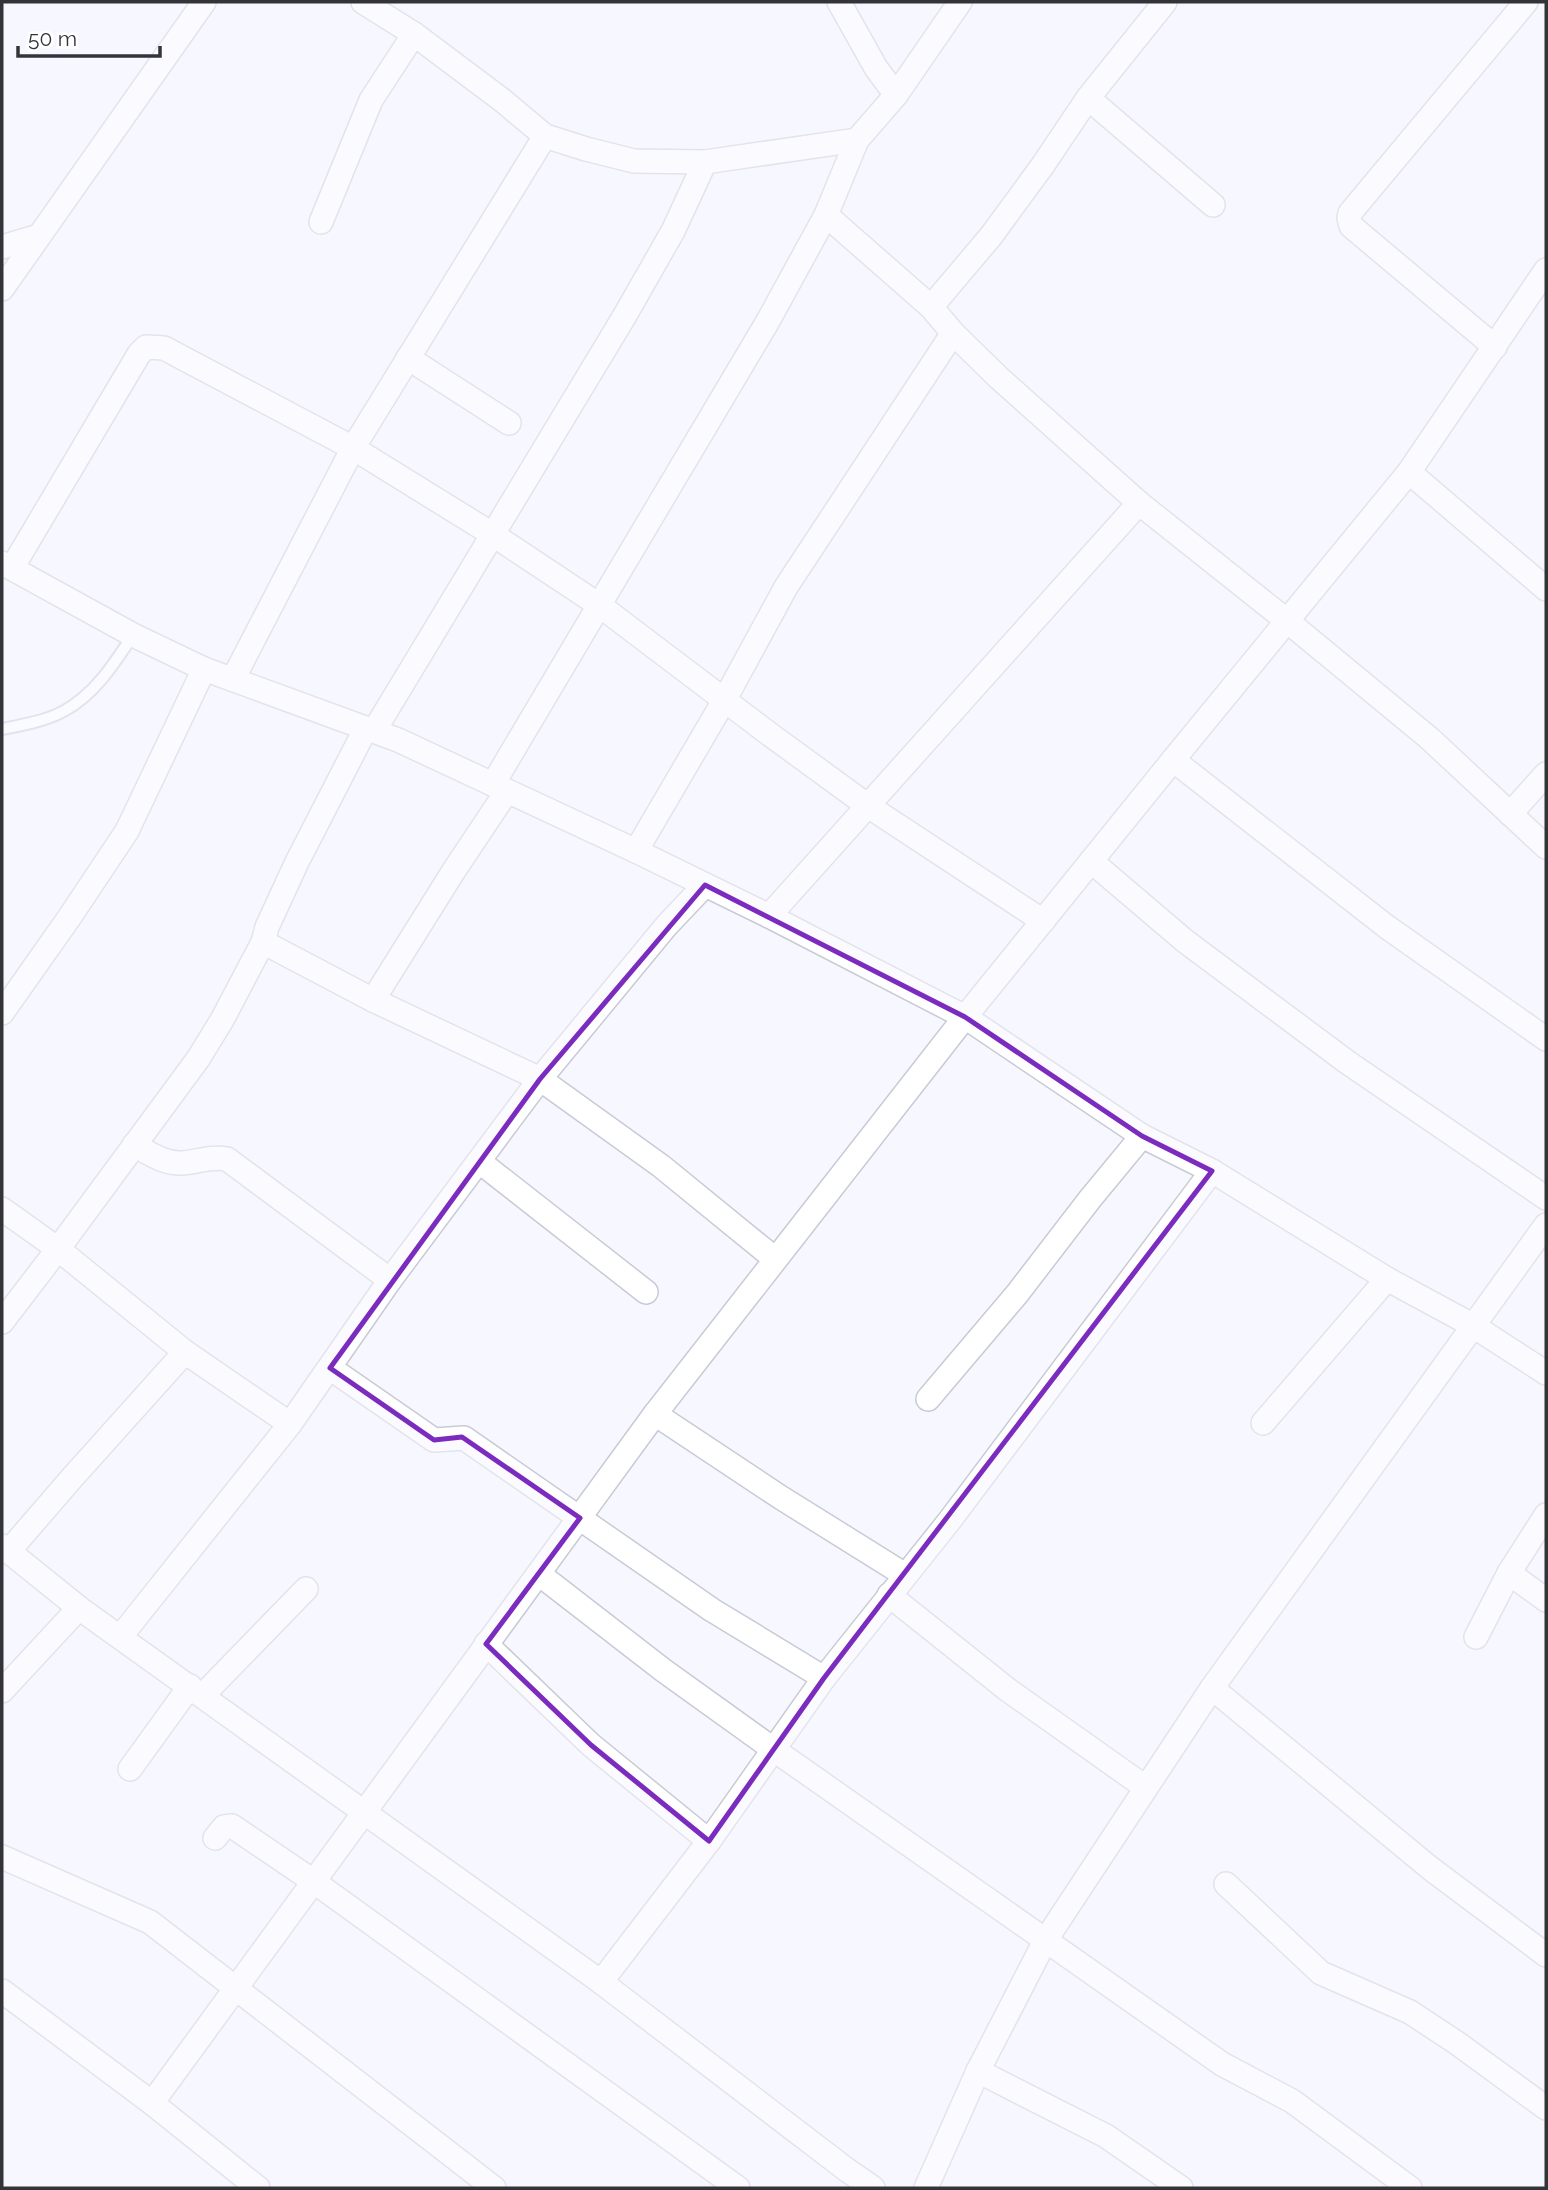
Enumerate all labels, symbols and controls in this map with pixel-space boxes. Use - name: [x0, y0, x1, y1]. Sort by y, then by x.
- scale bar: [18, 14, 159, 58]
- text: 50 m: [28, 26, 77, 51]

